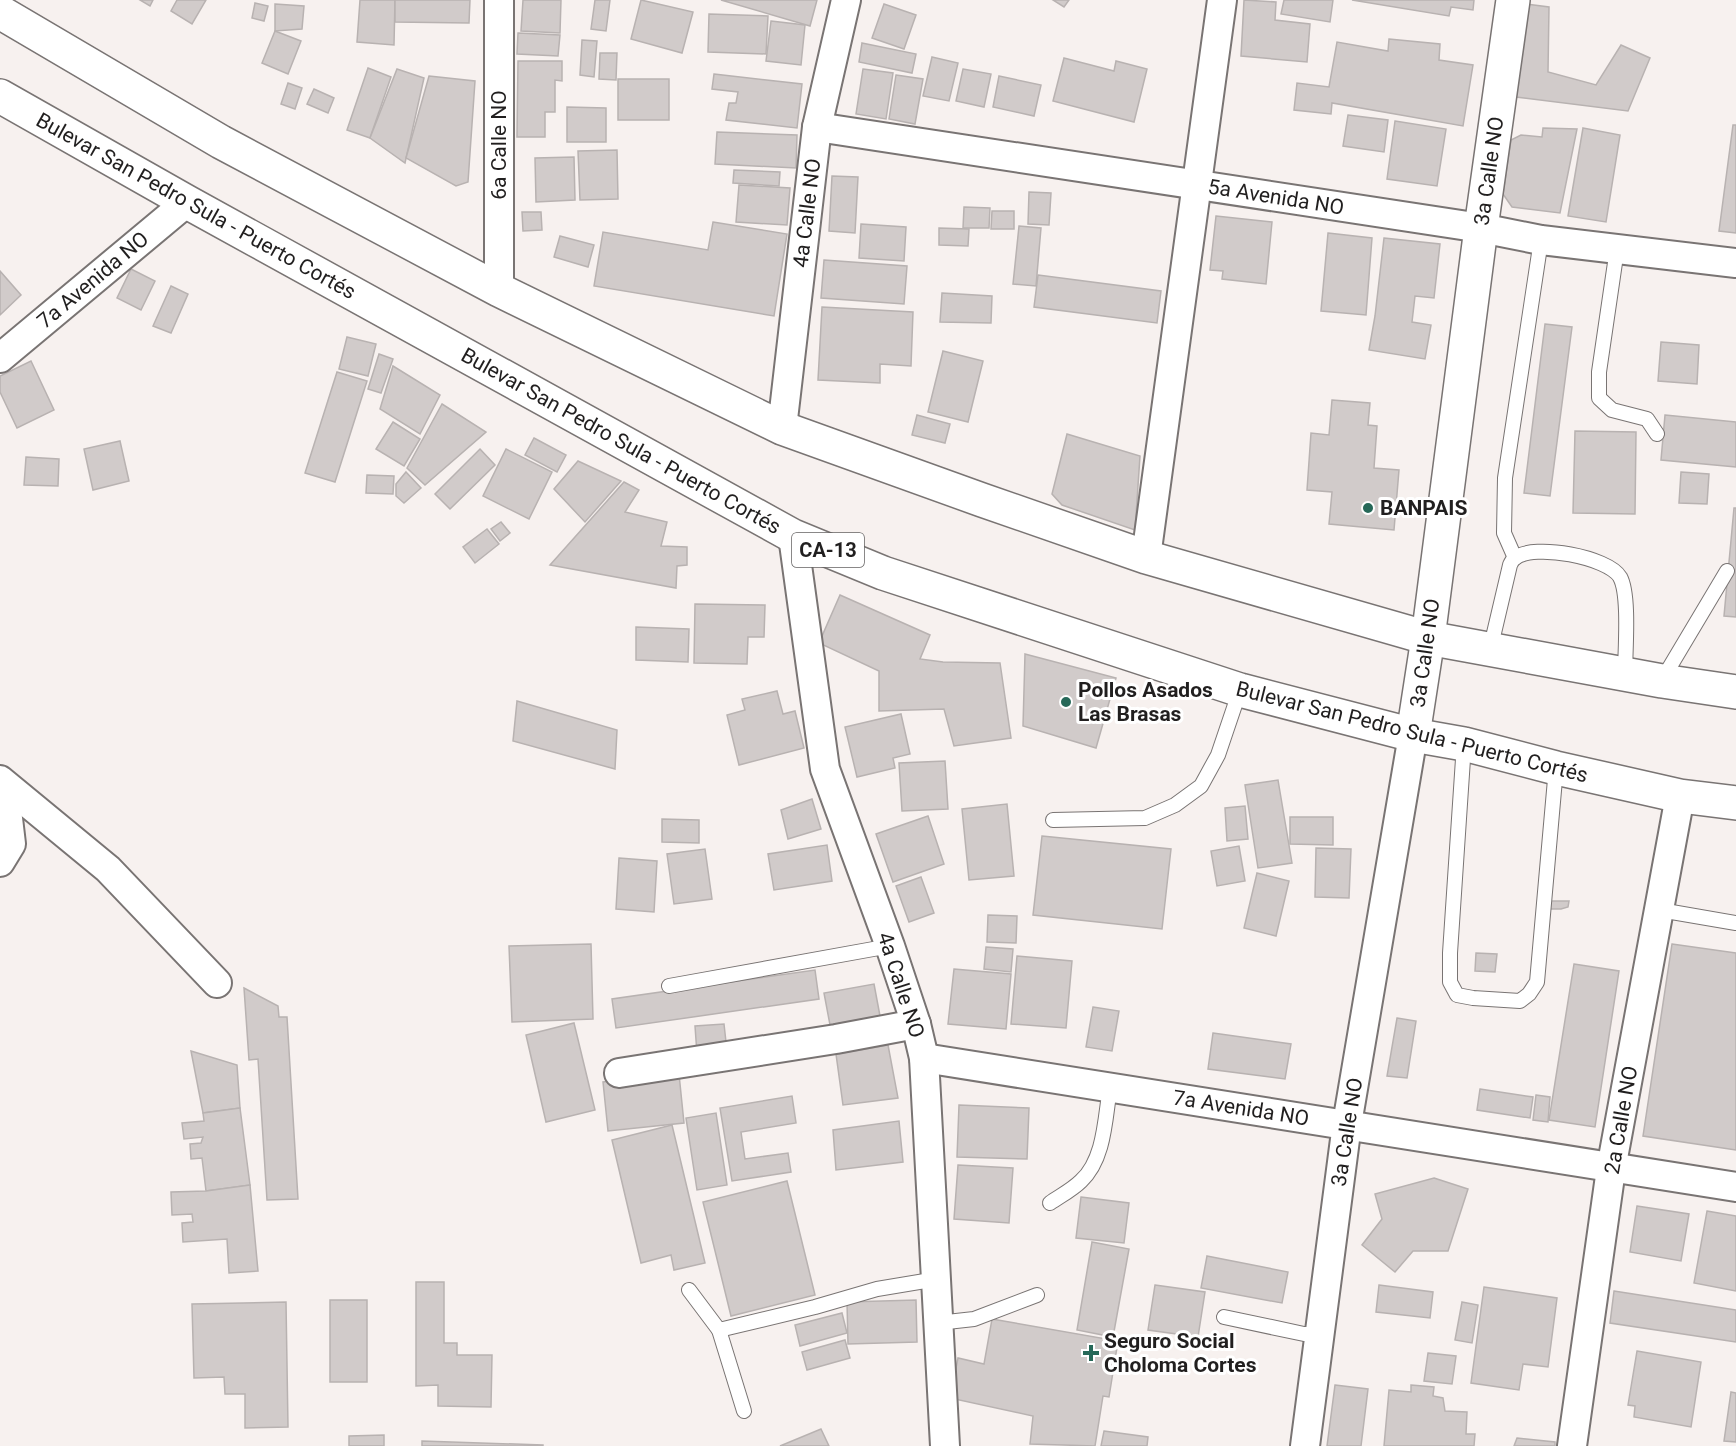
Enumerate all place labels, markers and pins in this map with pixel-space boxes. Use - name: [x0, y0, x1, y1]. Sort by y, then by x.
- place label: BANPAIS: [1380, 496, 1467, 520]
- marker: BANPAIS: [1361, 501, 1375, 515]
- place label: Pollos Asados Las Brasas: [1078, 678, 1213, 726]
- marker: Pollos Asados Las Brasas: [1059, 695, 1073, 709]
- place label: Seguro Social Choloma Cortes: [1104, 1329, 1257, 1377]
- marker: Seguro Social Choloma Cortes: [1082, 1344, 1100, 1362]

